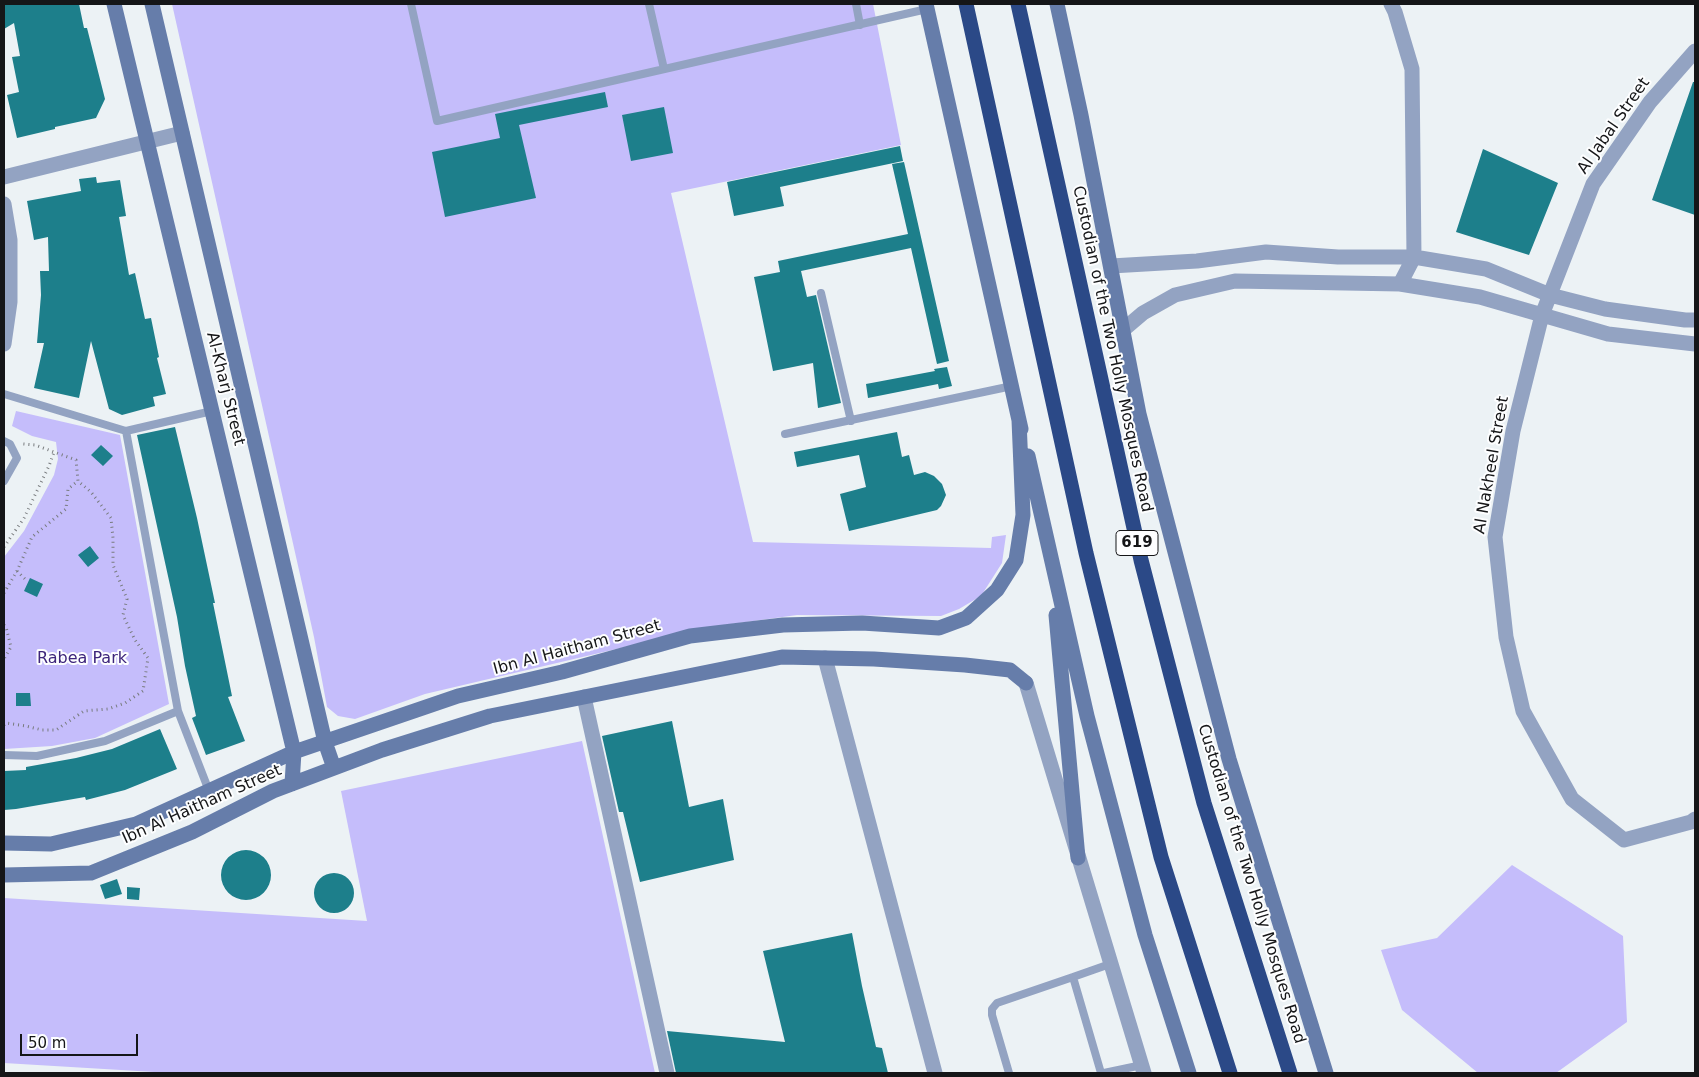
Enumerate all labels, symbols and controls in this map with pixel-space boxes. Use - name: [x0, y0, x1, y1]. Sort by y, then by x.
- street label: Al Jabal Street: [1574, 74, 1654, 178]
- street label: Custodian of the Two Holly Mosques Road: [1068, 184, 1156, 514]
- street label: Al-Kharj Street: [202, 330, 248, 448]
- street label: Al Nakheel Street: [1470, 395, 1514, 535]
- road number: 619: [1116, 530, 1158, 556]
- street label: Ibn Al Haitham Street: [491, 616, 663, 680]
- park label: Rabea Park: [37, 649, 127, 669]
- street label: Custodian of the Two Holly Mosques Road: [1193, 722, 1309, 1046]
- street label: Ibn Al Haitham Street: [119, 761, 285, 849]
- scale bar: [22, 1024, 140, 1056]
- text: 50 m: [28, 1034, 66, 1052]

